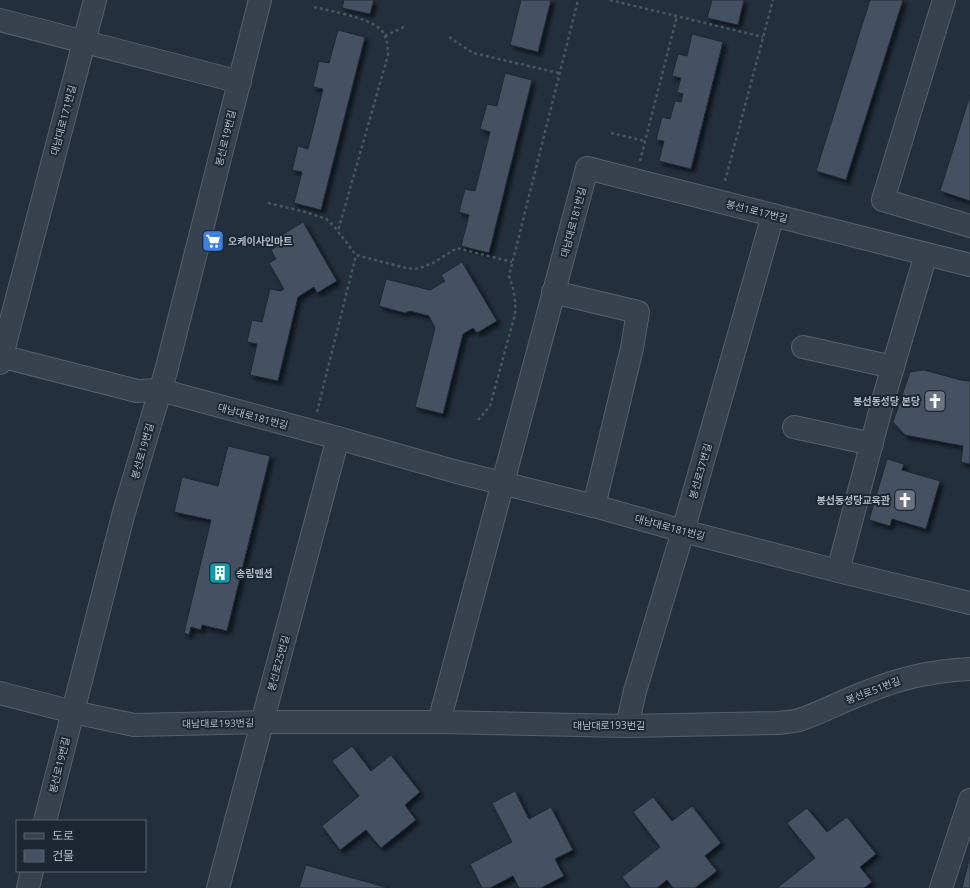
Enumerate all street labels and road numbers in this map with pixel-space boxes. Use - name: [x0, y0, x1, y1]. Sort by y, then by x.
- street label: 대남대로171번길: [47, 83, 79, 157]
- street label: 봉선로19번길: [211, 108, 239, 168]
- street label: 대남대로181번길: [557, 185, 589, 259]
- street label: 봉선1로17번길: [725, 197, 789, 225]
- street label: 대남대로181번길: [216, 400, 290, 432]
- street label: 봉선로19번길: [127, 421, 157, 481]
- street label: 봉선로37번길: [685, 441, 715, 501]
- street label: 대남대로181번길: [633, 511, 707, 543]
- street label: 봉선로25번길: [264, 633, 292, 693]
- street label: 봉선로51번길: [844, 673, 902, 707]
- street label: 대남대로193번길: [182, 715, 254, 731]
- street label: 대남대로193번길: [573, 718, 645, 732]
- street label: 봉선로19번길: [45, 735, 73, 795]

